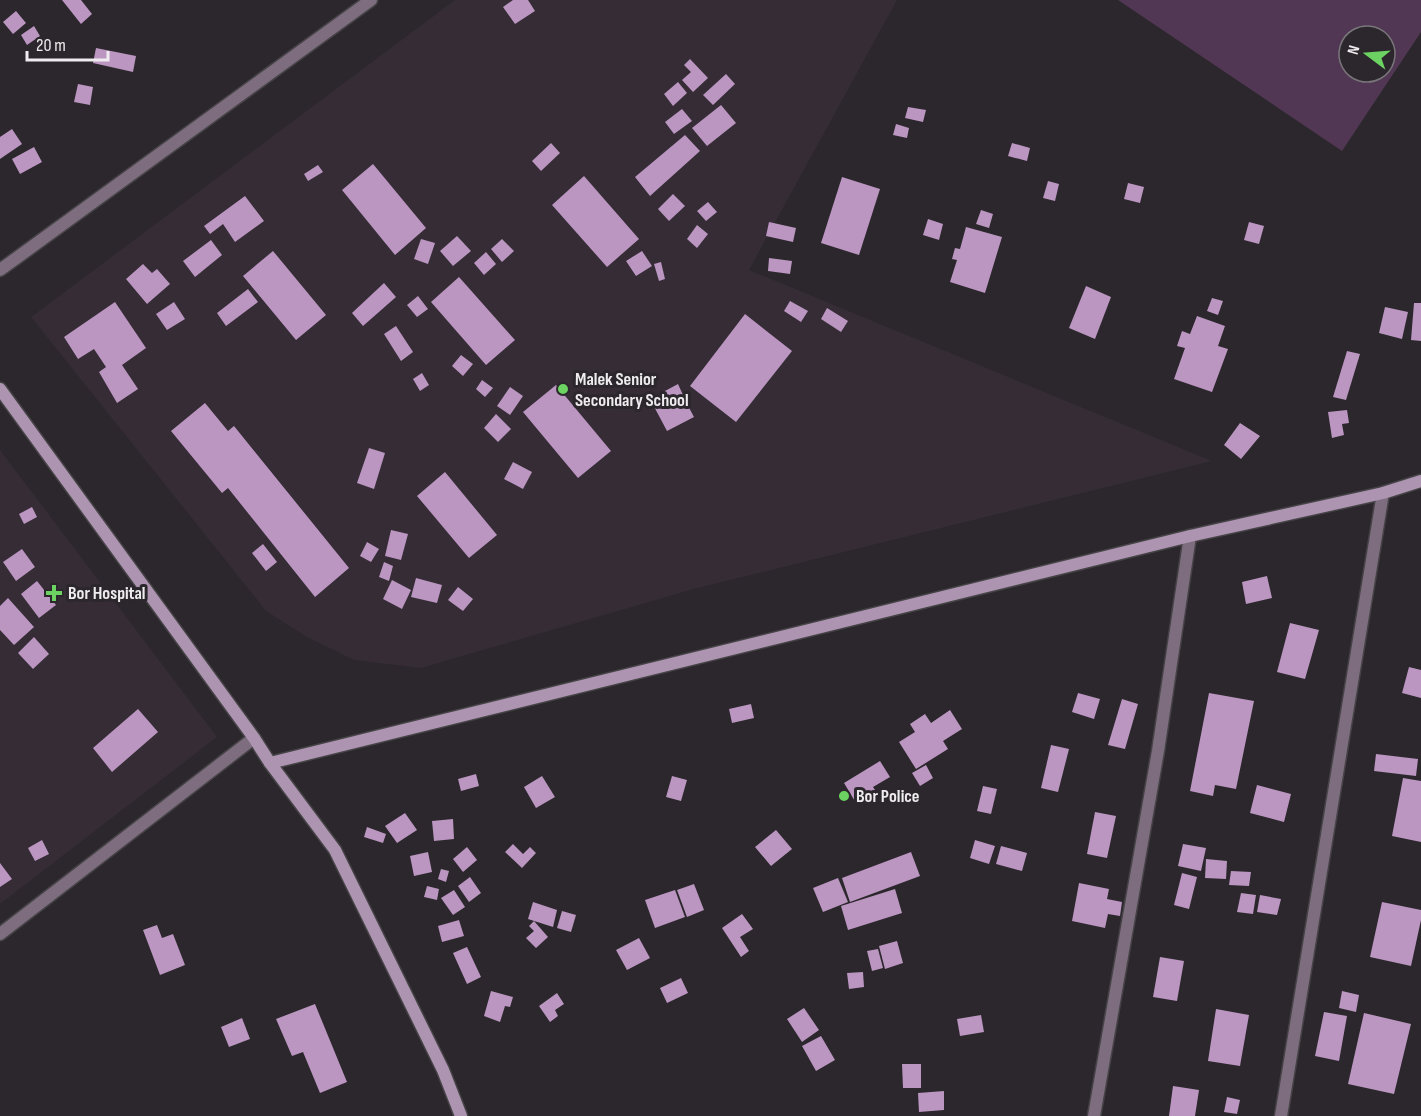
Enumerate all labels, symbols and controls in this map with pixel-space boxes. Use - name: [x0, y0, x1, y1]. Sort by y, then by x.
- scale bar: [27, 24, 108, 62]
- north arrow: [1337, 24, 1397, 84]
- text: 20 m: [36, 35, 66, 56]
- text: N: [1344, 44, 1364, 57]
- place label: Malek Senior Secondary School: [575, 369, 689, 411]
- marker: Malek Senior Secondary School: [556, 382, 570, 396]
- place label: Bor Hospital: [68, 583, 146, 604]
- marker: Bor Hospital: [45, 584, 63, 602]
- place label: Bor Police: [856, 786, 920, 807]
- marker: Bor Police: [837, 789, 851, 803]

